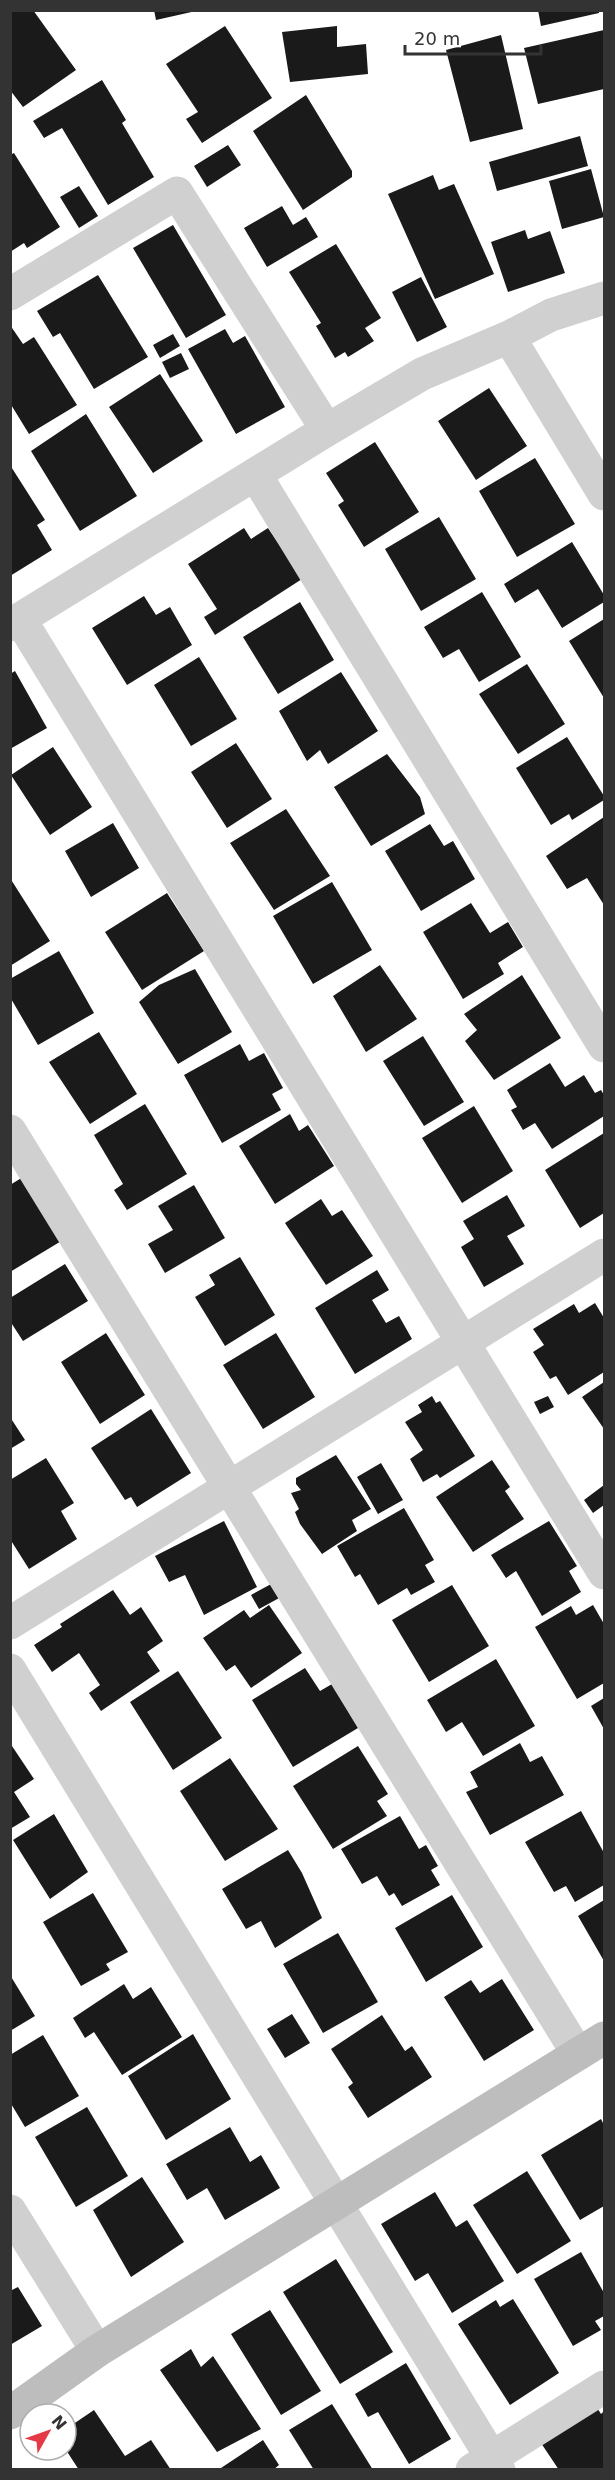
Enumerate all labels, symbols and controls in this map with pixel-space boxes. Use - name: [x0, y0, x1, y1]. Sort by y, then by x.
- scale bar: [405, 18, 542, 56]
- text: 20 m: [414, 28, 460, 49]
- north arrow: [18, 2402, 78, 2462]
- text: N: [48, 2411, 71, 2434]

